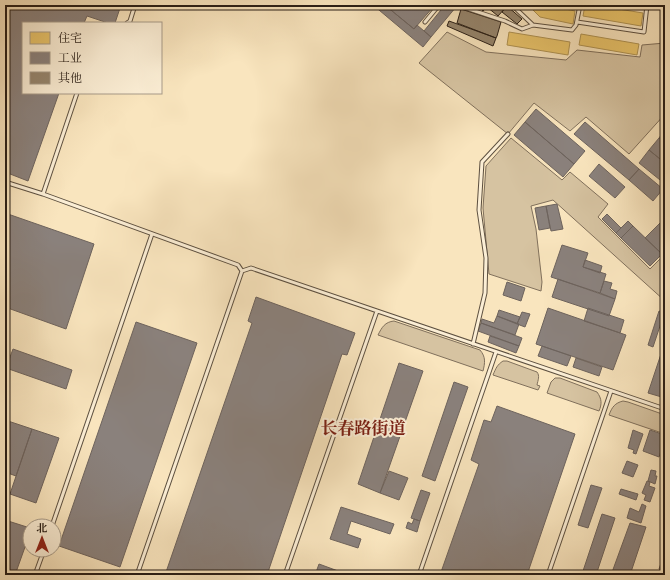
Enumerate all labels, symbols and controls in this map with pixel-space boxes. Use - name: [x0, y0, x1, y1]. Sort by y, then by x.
- legend: [22, 22, 162, 94]
- text: 住宅: [58, 31, 82, 45]
- text: 工业: [58, 51, 82, 65]
- text: 其他: [58, 71, 82, 85]
- district label: 长春路街道: [321, 418, 406, 438]
- north arrow: [22, 518, 62, 558]
- text: 北: [37, 522, 48, 535]

